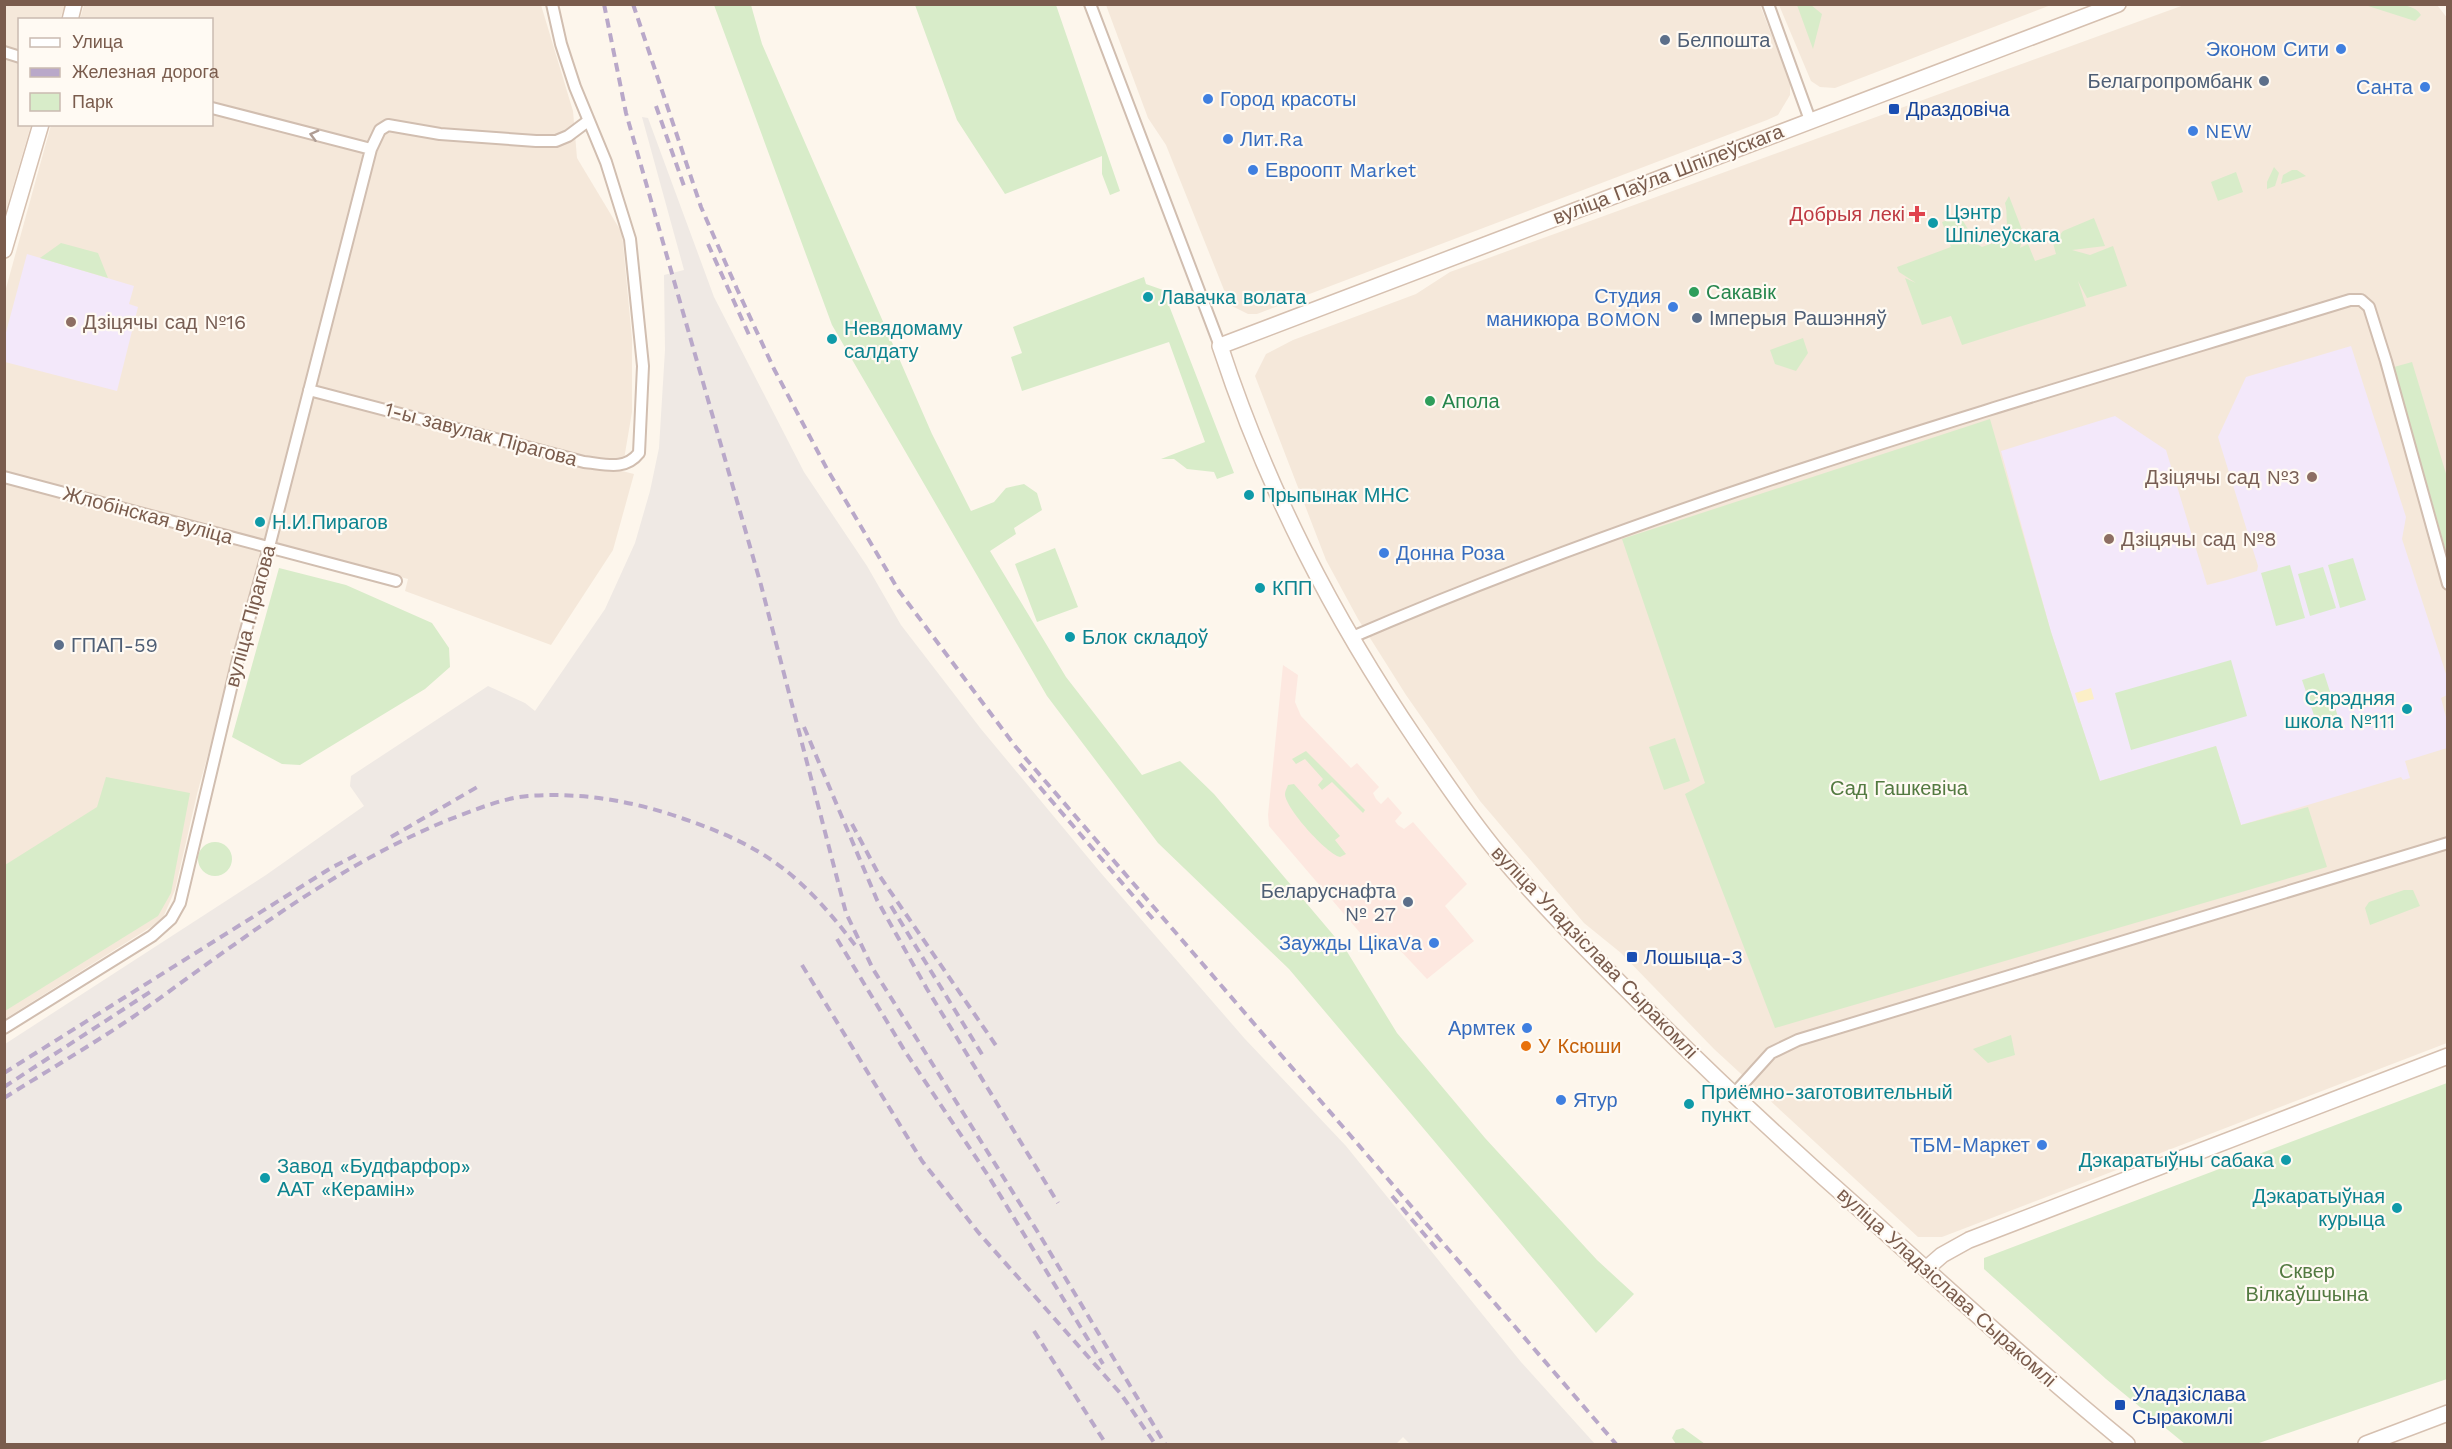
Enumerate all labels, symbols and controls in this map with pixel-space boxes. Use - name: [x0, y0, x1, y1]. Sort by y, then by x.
- legend: [18, 18, 213, 126]
- place label: Белпошта: [1677, 28, 1771, 52]
- text: Улица: [72, 31, 124, 52]
- marker: Белпошта: [1658, 33, 1672, 47]
- place label: Эконом Сити: [2206, 37, 2329, 61]
- marker: Эконом Сити: [2334, 42, 2348, 56]
- text: Железная дорога: [72, 61, 220, 82]
- place label: Белагропромбанк: [2088, 69, 2252, 93]
- marker: Белагропромбанк: [2257, 74, 2271, 88]
- place label: Санта: [2356, 75, 2414, 99]
- marker: Санта: [2418, 80, 2432, 94]
- place label: Город красоты: [1220, 87, 1356, 111]
- text: Парк: [72, 91, 113, 112]
- marker: Город красоты: [1201, 92, 1215, 106]
- place label: Драздовіча: [1906, 97, 2011, 121]
- marker: Драздовіча: [1887, 102, 1901, 116]
- street label: вуліца Паўла Шпілеўскага: [1549, 119, 1788, 229]
- place label: NEW: [2205, 119, 2252, 143]
- marker: NEW: [2186, 124, 2200, 138]
- place label: Лит.Ra: [1240, 127, 1303, 151]
- one-way arrow: [309, 129, 319, 142]
- marker: Лит.Ra: [1221, 132, 1235, 146]
- place label: Евроопт Market: [1265, 158, 1417, 182]
- marker: Евроопт Market: [1246, 163, 1260, 177]
- place label: Цэнтр Шпілеўскага: [1945, 200, 2061, 247]
- place label: Добрыя лекі: [1790, 202, 1905, 226]
- marker: Добрыя лекі: [1910, 207, 1924, 221]
- marker: Цэнтр Шпілеўскага: [1926, 216, 1940, 230]
- place label: Сакавік: [1706, 280, 1776, 304]
- place label: Студия маникюра BOMON: [1486, 284, 1661, 331]
- place label: Лавачка волата: [1160, 285, 1307, 309]
- marker: Сакавік: [1687, 285, 1701, 299]
- marker: Лавачка волата: [1141, 290, 1155, 304]
- marker: Студия маникюра BOMON: [1666, 300, 1680, 314]
- place label: Імперыя Рашэнняў: [1709, 306, 1886, 330]
- place label: Дзіцячы сад №16: [83, 310, 246, 334]
- marker: Імперыя Рашэнняў: [1690, 311, 1704, 325]
- marker: Дзіцячы сад №16: [64, 315, 78, 329]
- place label: Невядомаму салдату: [844, 316, 962, 363]
- marker: Невядомаму салдату: [825, 332, 839, 346]
- place label: Апола: [1442, 389, 1501, 413]
- marker: Апола: [1423, 394, 1437, 408]
- street label: 1-ы завулак Пірагова: [382, 397, 581, 471]
- place label: Дзіцячы сад №3: [2145, 465, 2300, 489]
- marker: Дзіцячы сад №3: [2305, 470, 2319, 484]
- street label: Жлобінская вуліца: [60, 481, 236, 549]
- place label: Прыпынак МНС: [1261, 483, 1409, 507]
- marker: Прыпынак МНС: [1242, 488, 1256, 502]
- place label: Н.И.Пирагов: [272, 510, 388, 534]
- marker: Н.И.Пирагов: [253, 515, 267, 529]
- place label: Дзіцячы сад №8: [2121, 527, 2277, 551]
- marker: Дзіцячы сад №8: [2102, 532, 2116, 546]
- place label: Донна Роза: [1396, 541, 1505, 565]
- street label: вуліца Пірагова: [220, 542, 281, 690]
- marker: Донна Роза: [1377, 546, 1391, 560]
- place label: КПП: [1272, 576, 1312, 600]
- marker: КПП: [1253, 581, 1267, 595]
- place label: Блок складоў: [1082, 625, 1208, 649]
- marker: Блок складоў: [1063, 630, 1077, 644]
- place label: ГПАП-59: [71, 633, 158, 657]
- marker: ГПАП-59: [52, 638, 66, 652]
- place label: Сярэдняя школа №111: [2284, 686, 2395, 733]
- marker: Сярэдняя школа №111: [2400, 702, 2414, 716]
- park label: Сад Гашкевіча: [1830, 776, 1969, 800]
- street label: вуліца Уладзіслава Сыракомлі: [1487, 840, 1703, 1064]
- place label: Беларуснафта № 27: [1261, 879, 1397, 926]
- marker: Беларуснафта № 27: [1401, 895, 1415, 909]
- place label: Заужды ЦікаVа: [1279, 931, 1423, 955]
- marker: Заужды ЦікаVа: [1427, 936, 1441, 950]
- place label: Лошыца-3: [1644, 945, 1743, 969]
- marker: Лошыца-3: [1625, 950, 1639, 964]
- place label: Армтек: [1448, 1016, 1515, 1040]
- marker: Армтек: [1520, 1021, 1534, 1035]
- place label: У Ксюши: [1538, 1034, 1621, 1058]
- marker: У Ксюши: [1519, 1039, 1533, 1053]
- place label: Приёмно-заготовительный пункт: [1701, 1080, 1953, 1127]
- place label: Ятур: [1573, 1088, 1618, 1112]
- marker: Ятур: [1554, 1093, 1568, 1107]
- marker: Приёмно-заготовительный пункт: [1682, 1097, 1696, 1111]
- place label: ТБМ-Маркет: [1910, 1133, 2030, 1157]
- marker: ТБМ-Маркет: [2035, 1138, 2049, 1152]
- place label: Дэкаратыўны сабака: [2079, 1148, 2275, 1172]
- marker: Дэкаратыўны сабака: [2279, 1153, 2293, 1167]
- place label: Завод «Будфарфор» ААТ «Керамін»: [277, 1154, 471, 1201]
- marker: Завод «Будфарфор» ААТ «Керамін»: [258, 1171, 272, 1185]
- street label: вуліца Уладзіслава Сыракомлі: [1832, 1182, 2062, 1392]
- place label: Дэкаратыўная курыца: [2253, 1184, 2386, 1231]
- marker: Дэкаратыўная курыца: [2390, 1201, 2404, 1215]
- park label: Сквер Вілкаўшчына: [2246, 1259, 2369, 1306]
- place label: Уладзіслава Сыракомлі: [2132, 1382, 2247, 1429]
- marker: Уладзіслава Сыракомлі: [2113, 1398, 2127, 1412]

